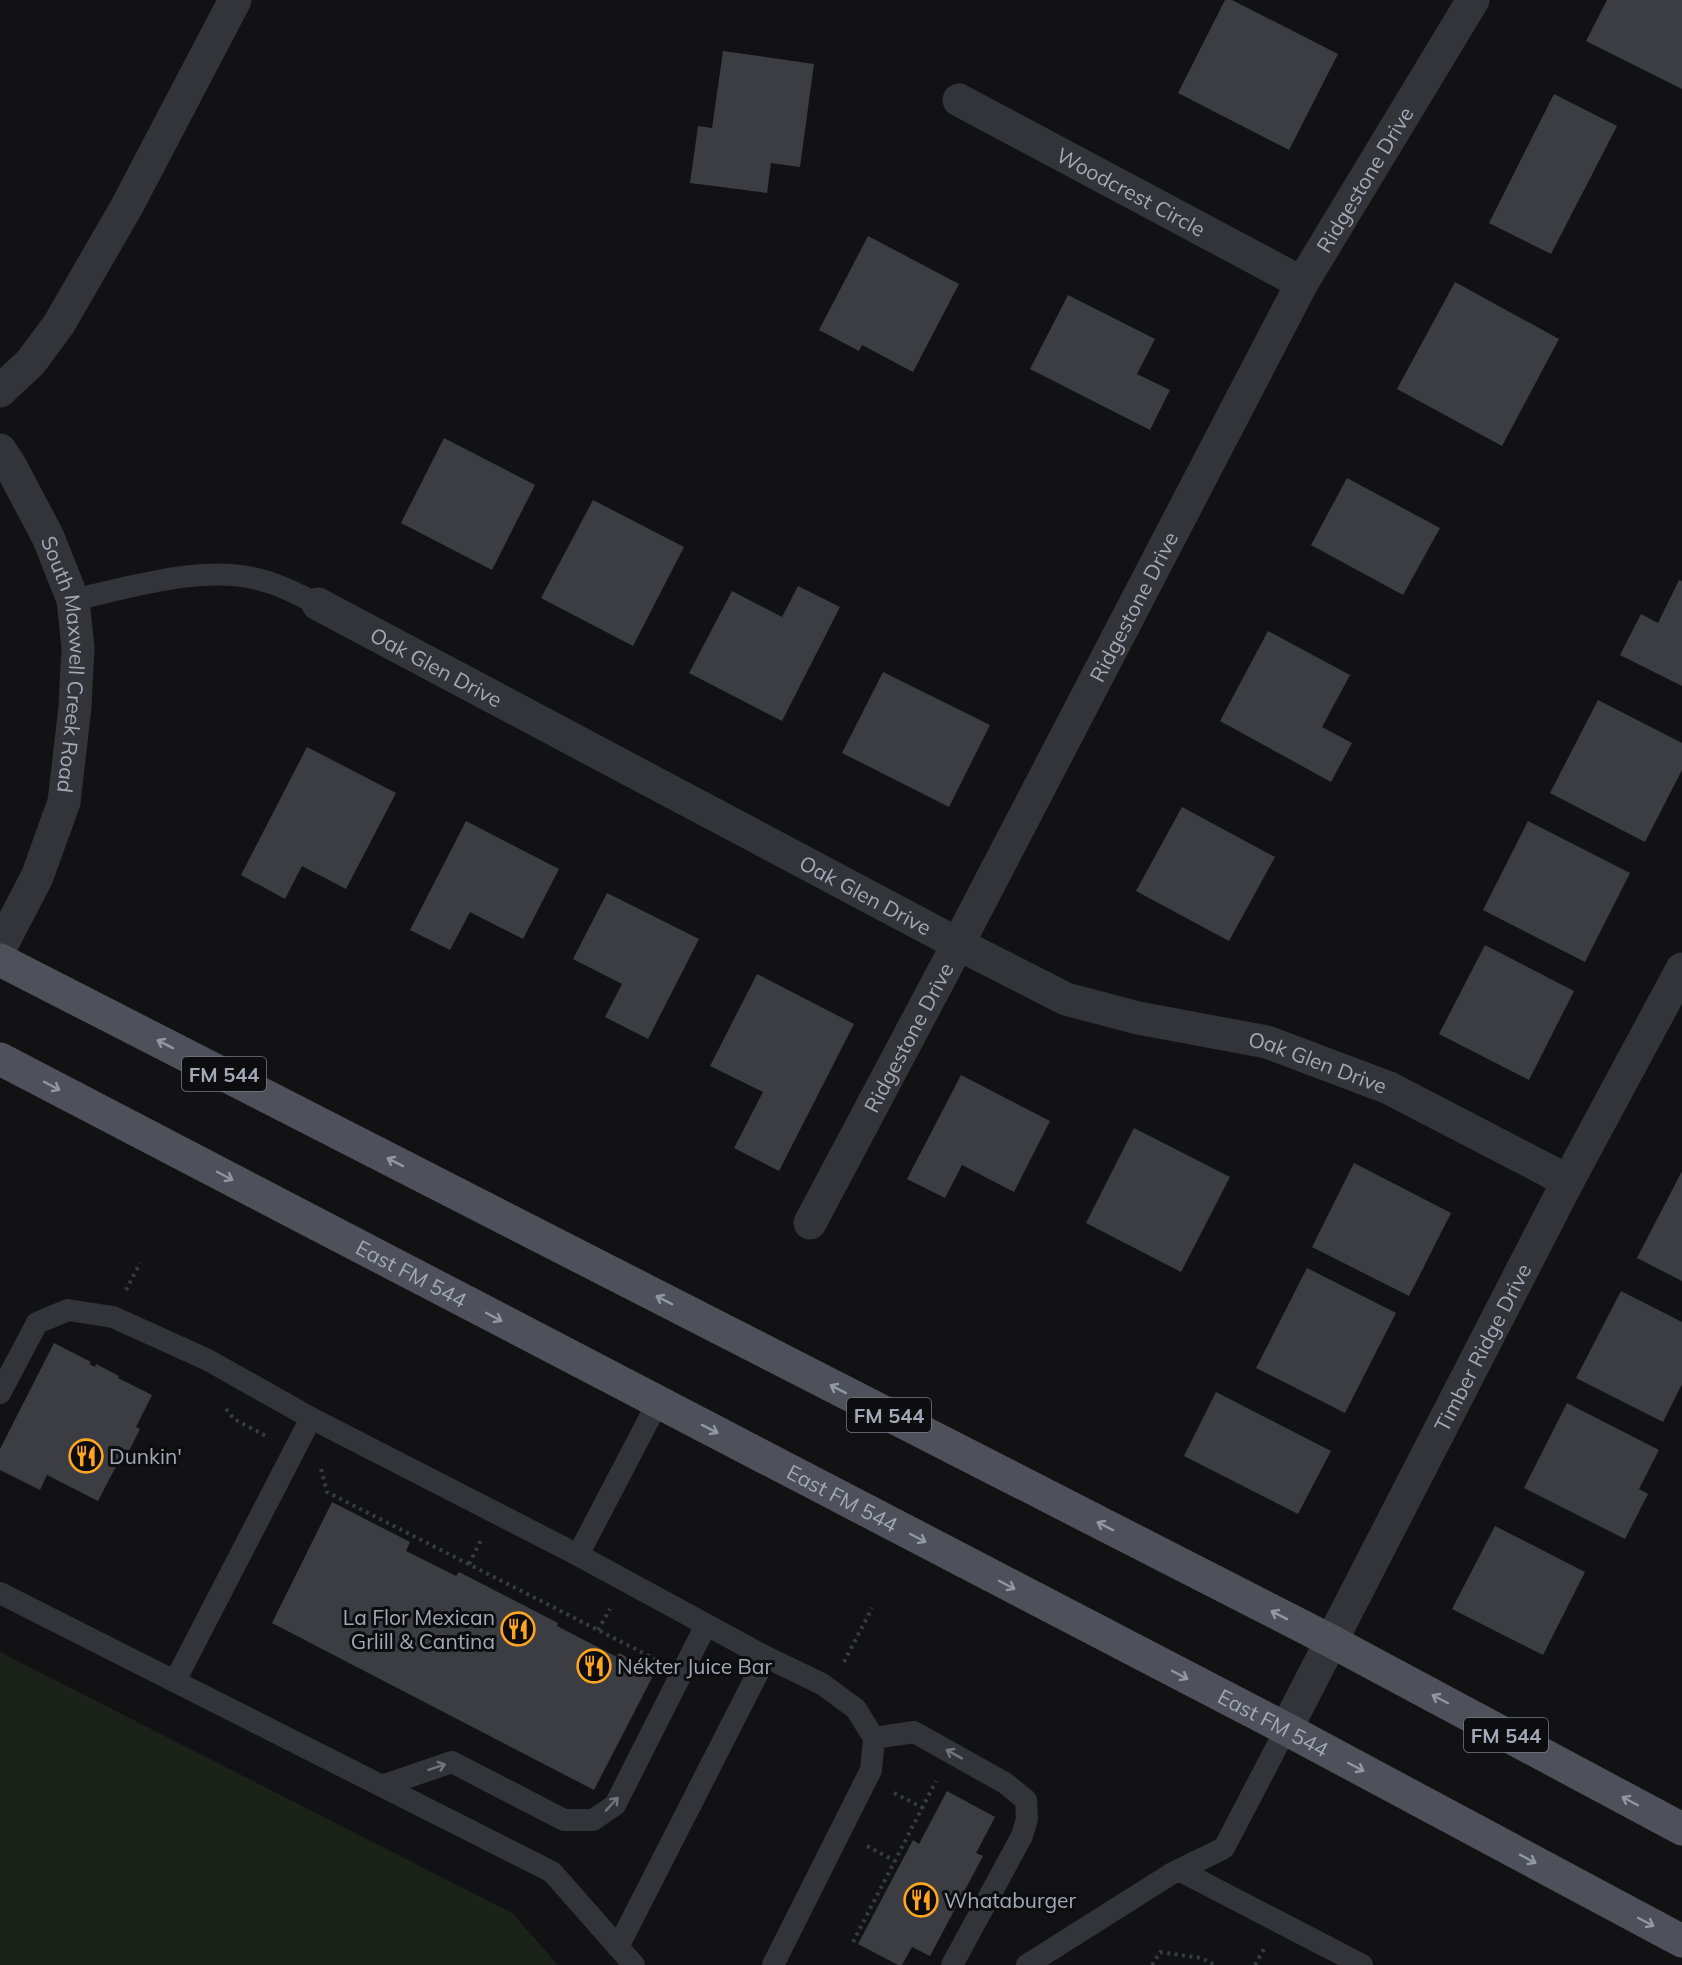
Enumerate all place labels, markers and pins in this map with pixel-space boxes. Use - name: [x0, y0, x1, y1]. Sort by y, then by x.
- restaurant icon: Dunkin': [68, 1438, 104, 1474]
- place label: Dunkin': [109, 1443, 182, 1469]
- place label: La Flor Mexican Grlill & Cantina: [343, 1604, 495, 1654]
- restaurant icon: La Flor Mexican Grlill & Cantina: [500, 1611, 536, 1647]
- restaurant icon: Nékter Juice Bar: [576, 1648, 612, 1684]
- place label: Nékter Juice Bar: [617, 1653, 772, 1679]
- restaurant icon: Whataburger: [903, 1882, 939, 1918]
- place label: Whataburger: [944, 1887, 1076, 1913]

